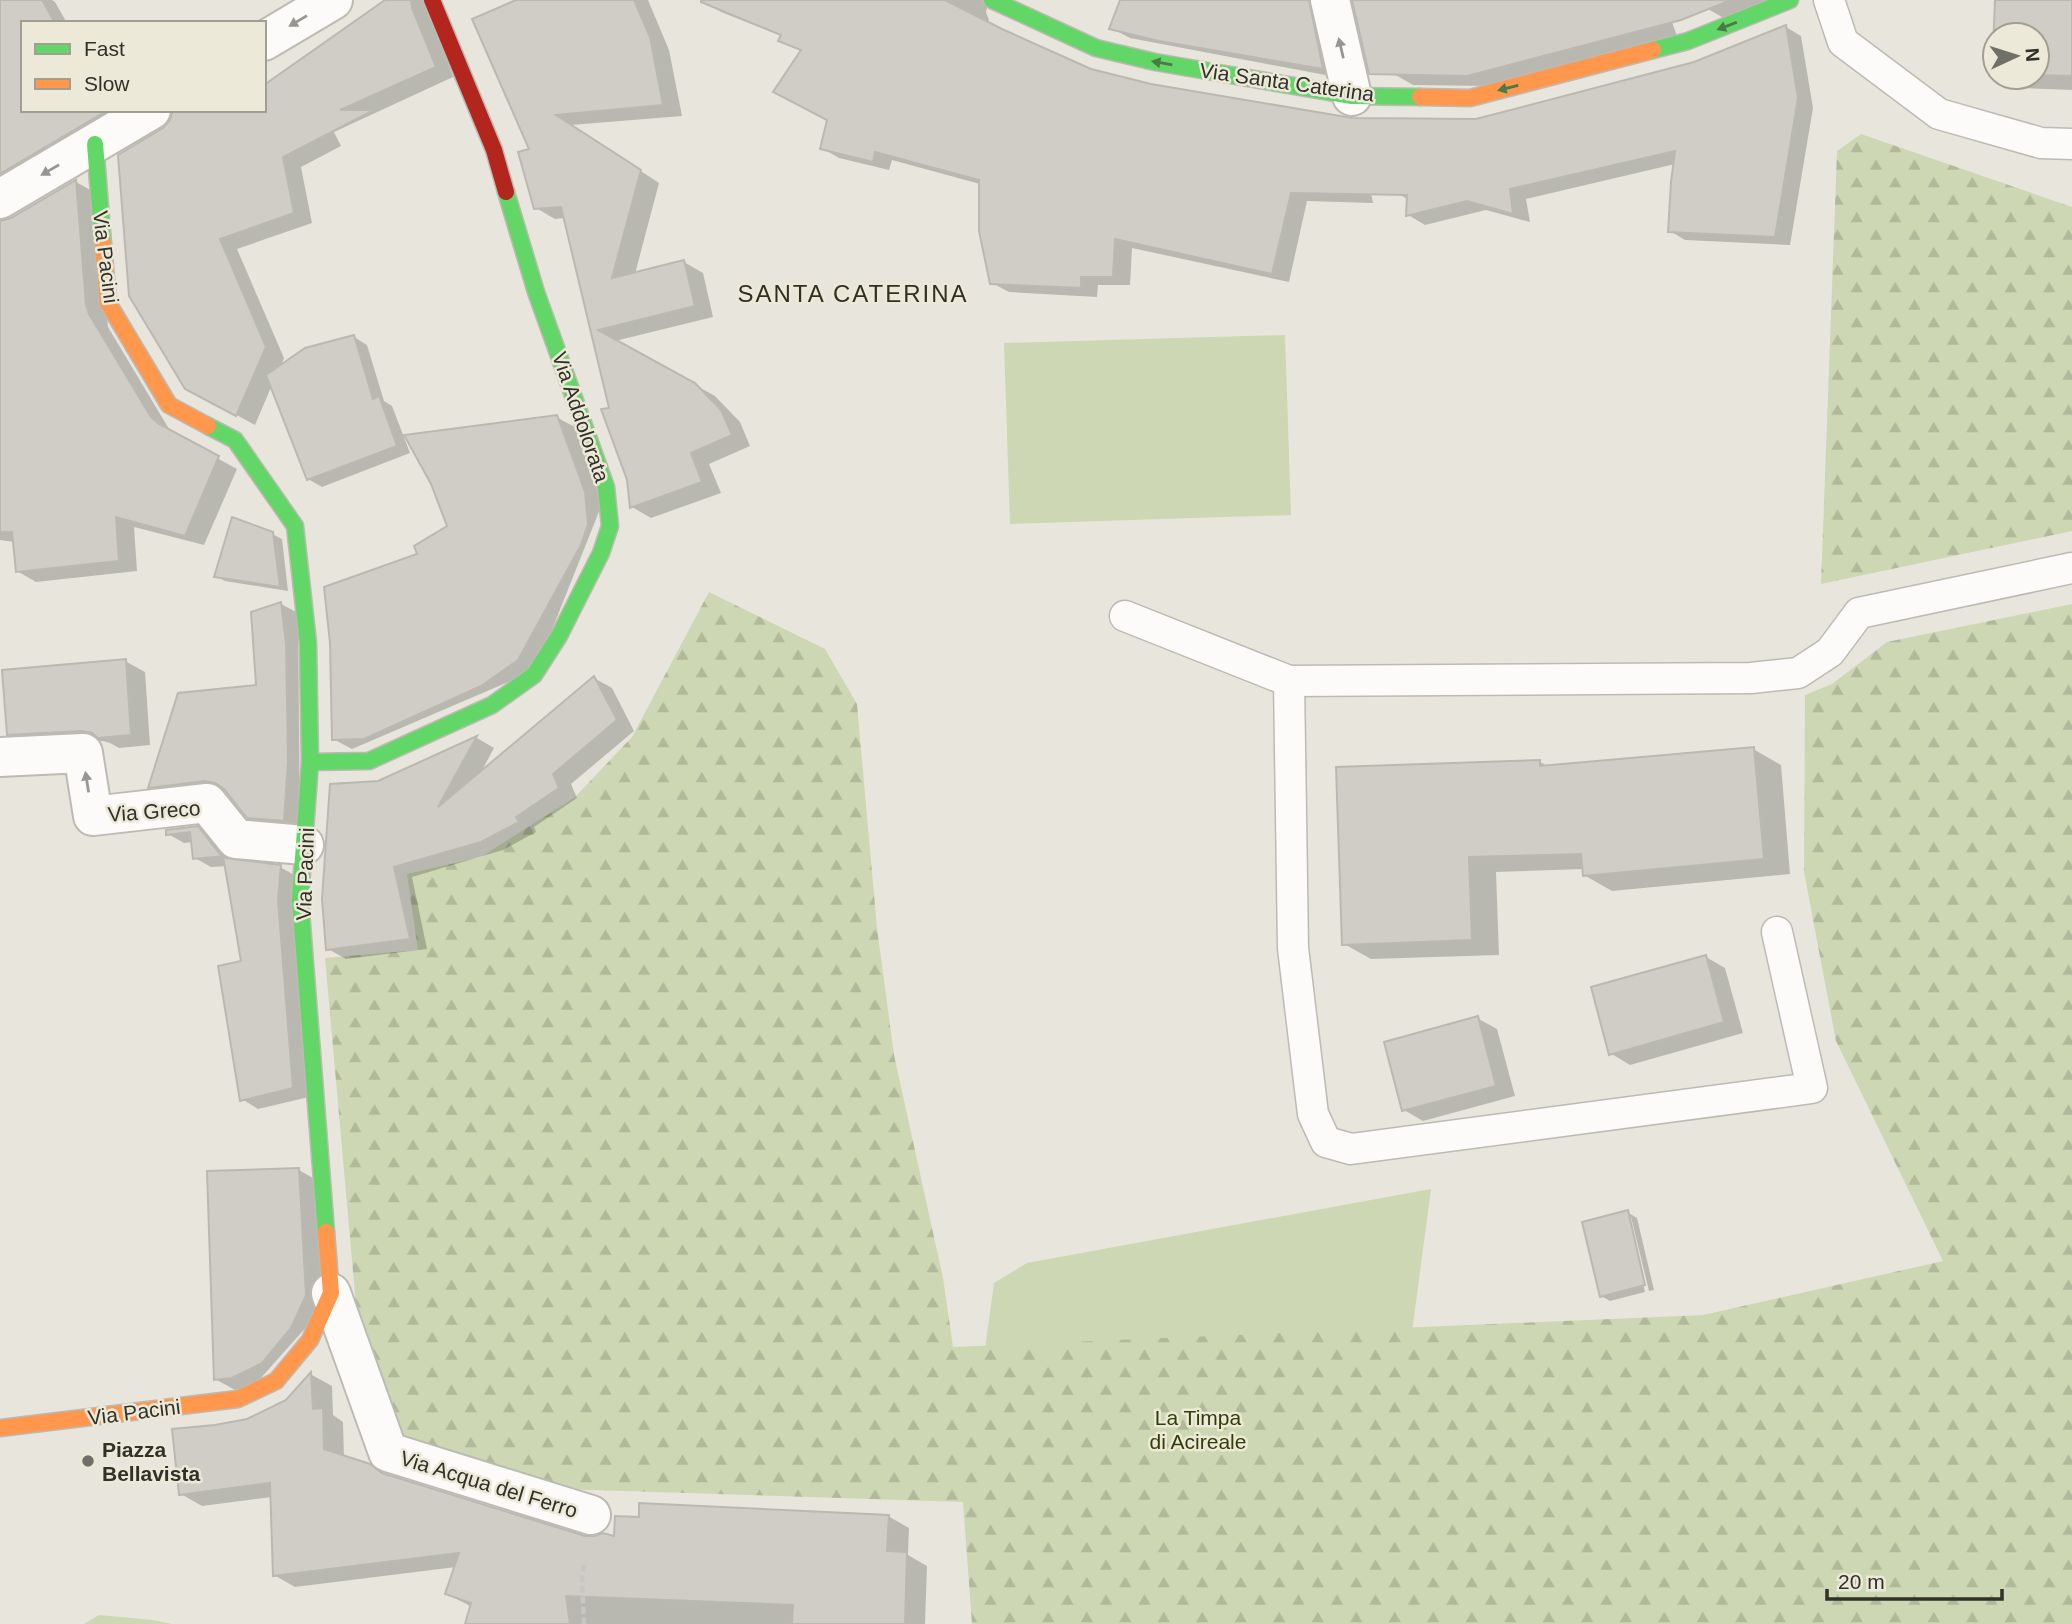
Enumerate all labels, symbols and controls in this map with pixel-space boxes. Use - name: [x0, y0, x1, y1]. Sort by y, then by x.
- one-way arrow: [289, 14, 308, 27]
- legend: [21, 21, 266, 112]
- one-way arrow: [1716, 21, 1737, 32]
- north arrow: [1981, 21, 2051, 91]
- text: Fast: [84, 37, 125, 60]
- one-way arrow: [1336, 37, 1347, 59]
- text: N: [2022, 47, 2043, 62]
- one-way arrow: [1151, 57, 1173, 68]
- street label: Via Santa Caterina: [1198, 58, 1376, 106]
- text: Slow: [84, 72, 130, 95]
- one-way arrow: [1497, 83, 1519, 94]
- one-way arrow: [40, 164, 60, 176]
- street label: Via Pacini: [89, 209, 123, 305]
- district label: SANTA CATERINA: [737, 280, 969, 307]
- street label: Via Addolorata: [548, 349, 614, 485]
- one-way arrow: [82, 771, 93, 793]
- street label: Via Greco: [107, 796, 201, 826]
- street label: Via Pacini: [292, 827, 318, 921]
- street label: Via Pacini: [86, 1395, 182, 1429]
- park label: La Timpa di Acireale: [1150, 1406, 1246, 1453]
- place label: Piazza Bellavista: [102, 1438, 200, 1485]
- street label: Via Acqua del Ferro: [398, 1446, 580, 1522]
- marker: Piazza Bellavista: [80, 1453, 96, 1469]
- scale bar: [1827, 1558, 2002, 1602]
- text: 20 m: [1838, 1570, 1885, 1593]

